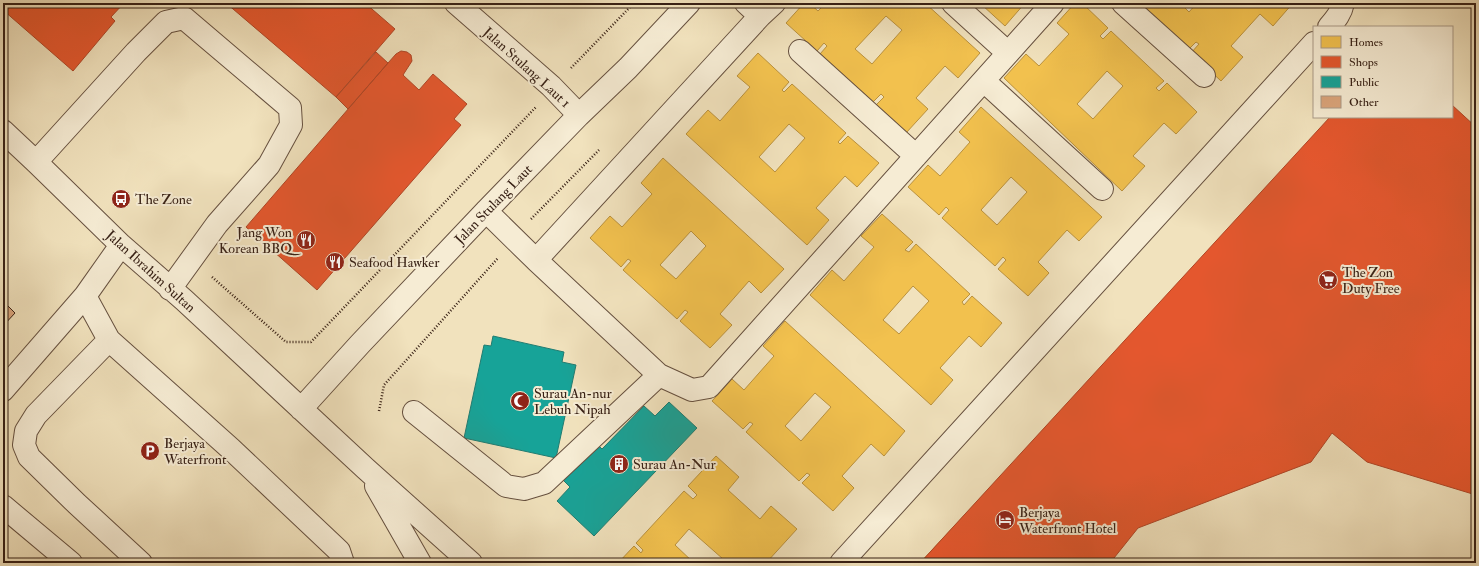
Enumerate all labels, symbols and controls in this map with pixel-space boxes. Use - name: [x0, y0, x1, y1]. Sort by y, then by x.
- street label: Jalan Stulang Laut 1: [479, 23, 574, 111]
- legend: [1313, 26, 1453, 118]
- text: Homes: [1349, 35, 1383, 50]
- text: Shops: [1349, 55, 1378, 70]
- text: Public: [1349, 75, 1379, 90]
- text: Other: [1349, 95, 1379, 110]
- street label: Jalan Stulang Laut: [450, 161, 536, 248]
- bus stop icon: The Zone: [110, 188, 132, 210]
- place label: The Zone: [135, 191, 192, 208]
- place label: Jang Won Korean BBQ: [219, 224, 301, 257]
- street label: Jalan Ibrahim Sultan: [102, 226, 199, 316]
- restaurant icon: Jang Won Korean BBQ: [295, 229, 317, 251]
- restaurant icon: Seafood Hawker: [324, 251, 346, 273]
- place label: Seafood Hawker: [349, 254, 440, 271]
- place label: The Zon Duty Free: [1342, 264, 1400, 298]
- supermarket icon: The Zon Duty Free: [1317, 269, 1339, 291]
- place label: Surau An-nur Lebuh Nipah: [534, 385, 613, 419]
- mosque icon: Surau An-nur Lebuh Nipah: [509, 390, 531, 412]
- place label: Berjaya Waterfront: [163, 435, 227, 468]
- parking icon: Berjaya Waterfront: [139, 440, 161, 462]
- building icon: Surau An-Nur: [608, 453, 630, 475]
- place label: Surau An-Nur: [633, 456, 717, 473]
- place label: Berjaya Waterfront Hotel: [1018, 504, 1117, 537]
- hotel icon: Berjaya Waterfront Hotel: [994, 509, 1016, 531]

